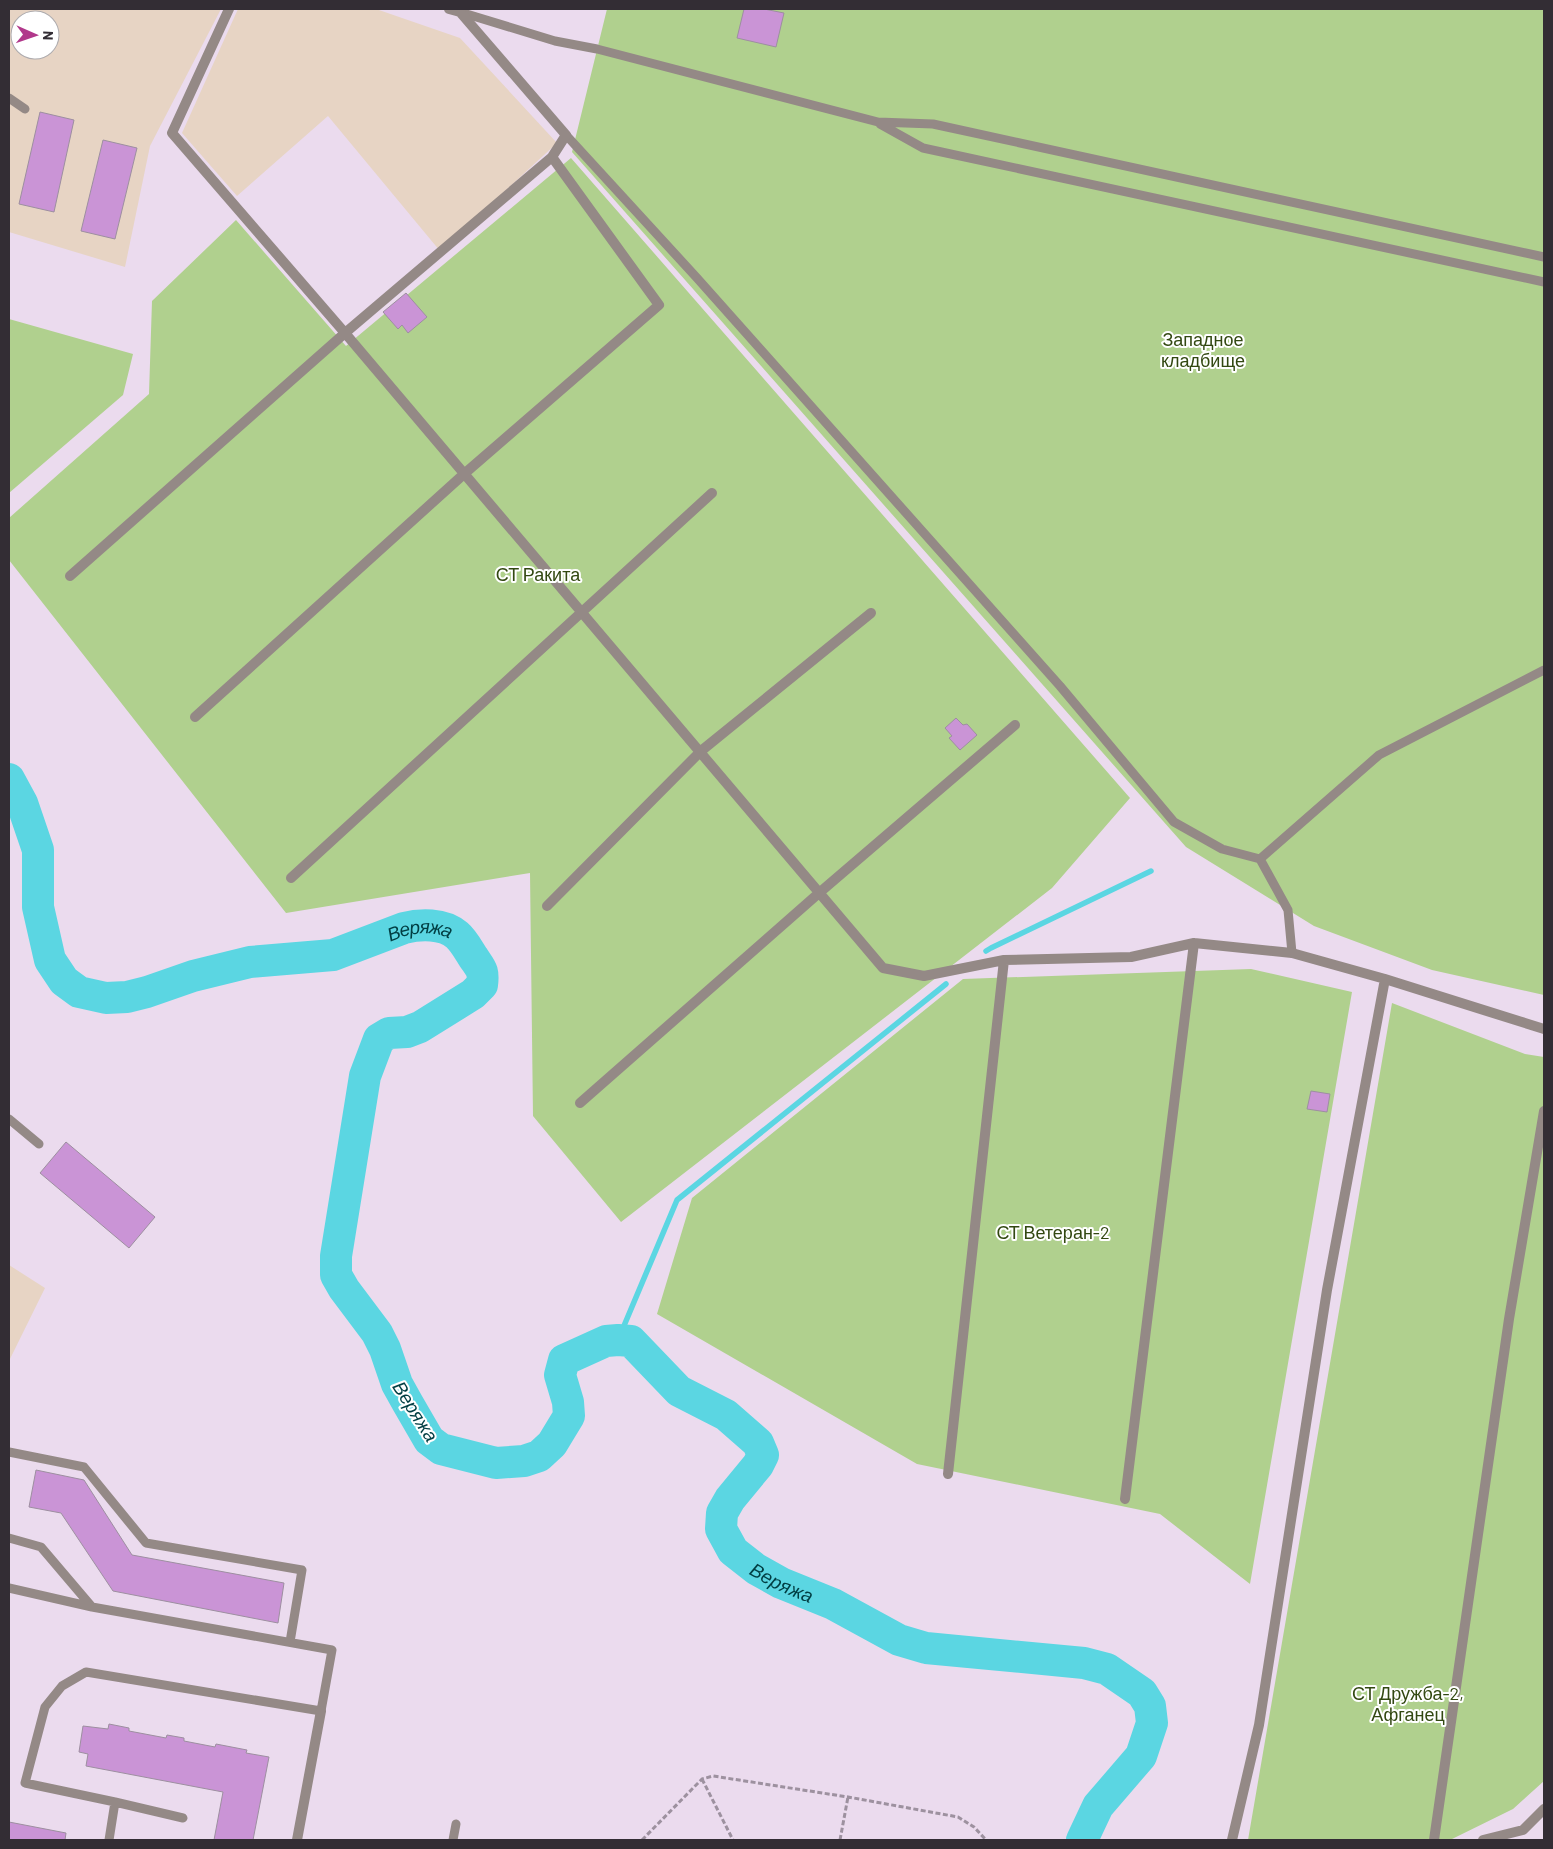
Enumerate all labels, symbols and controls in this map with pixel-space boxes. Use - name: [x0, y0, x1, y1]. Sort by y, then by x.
- north arrow: [10, 10, 60, 60]
- text: N: [40, 31, 57, 40]
- park label: Западное кладбище: [1161, 328, 1245, 371]
- park label: СТ Ракита: [496, 563, 581, 585]
- water label: Веряжа: [383, 914, 457, 945]
- park label: СТ Ветеран-2: [996, 1221, 1110, 1243]
- water label: Веряжа: [388, 1376, 444, 1446]
- water label: Веряжа: [747, 1557, 817, 1607]
- park label: СТ Дружба-2, Афганец: [1352, 1682, 1464, 1725]

